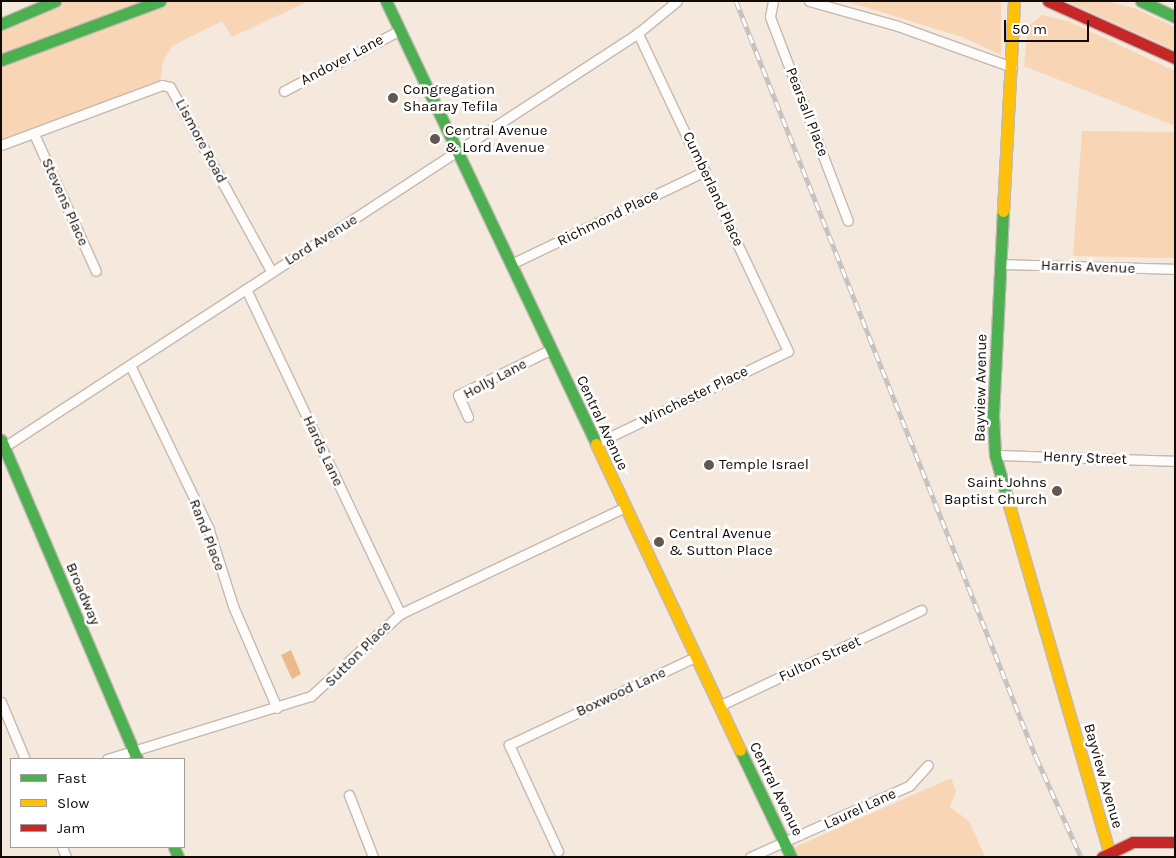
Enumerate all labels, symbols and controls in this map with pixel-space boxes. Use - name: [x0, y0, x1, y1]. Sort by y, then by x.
- scale bar: [1006, 10, 1091, 42]
- text: 50 m: [1012, 20, 1047, 38]
- street label: Andover Lane: [298, 31, 386, 89]
- street label: Pearsall Place: [782, 65, 832, 159]
- place label: Congregation Shaaray Tefila: [403, 80, 498, 115]
- marker: Congregation Shaaray Tefila: [387, 92, 399, 104]
- street label: Lismore Road: [171, 96, 231, 186]
- place label: Central Avenue & Lord Avenue: [445, 121, 547, 156]
- street label: Cumberland Place: [679, 129, 747, 249]
- marker: Central Avenue & Lord Avenue: [429, 133, 441, 145]
- street label: Stevens Place: [38, 155, 92, 249]
- street label: Richmond Place: [554, 186, 662, 250]
- street label: Lord Avenue: [281, 211, 361, 269]
- street label: Harris Avenue: [1041, 256, 1135, 278]
- street label: Bayview Avenue: [971, 334, 991, 442]
- street label: Holly Lane: [460, 355, 530, 403]
- street label: Winchester Place: [637, 362, 751, 430]
- street label: Central Avenue: [572, 373, 632, 473]
- street label: Hards Lane: [299, 413, 347, 489]
- street label: Henry Street: [1043, 448, 1127, 468]
- place label: Temple Israel: [719, 456, 809, 474]
- marker: Temple Israel: [703, 459, 715, 471]
- place label: Saint Johns Baptist Church: [944, 473, 1047, 508]
- marker: Saint Johns Baptist Church: [1051, 485, 1063, 497]
- street label: Rand Place: [185, 497, 229, 573]
- place label: Central Avenue & Sutton Place: [669, 524, 773, 559]
- marker: Central Avenue & Sutton Place: [653, 536, 665, 548]
- street label: Broadway: [62, 560, 104, 628]
- street label: Sutton Place: [321, 617, 395, 691]
- street label: Fulton Street: [776, 632, 864, 686]
- street label: Boxwood Lane: [573, 663, 669, 721]
- street label: Bayview Avenue: [1079, 722, 1127, 830]
- street label: Central Avenue: [745, 739, 807, 839]
- legend: [10, 758, 185, 848]
- text: Fast: [57, 769, 86, 787]
- street label: Laurel Lane: [821, 785, 899, 833]
- text: Slow: [57, 794, 89, 812]
- text: Jam: [57, 819, 85, 837]

